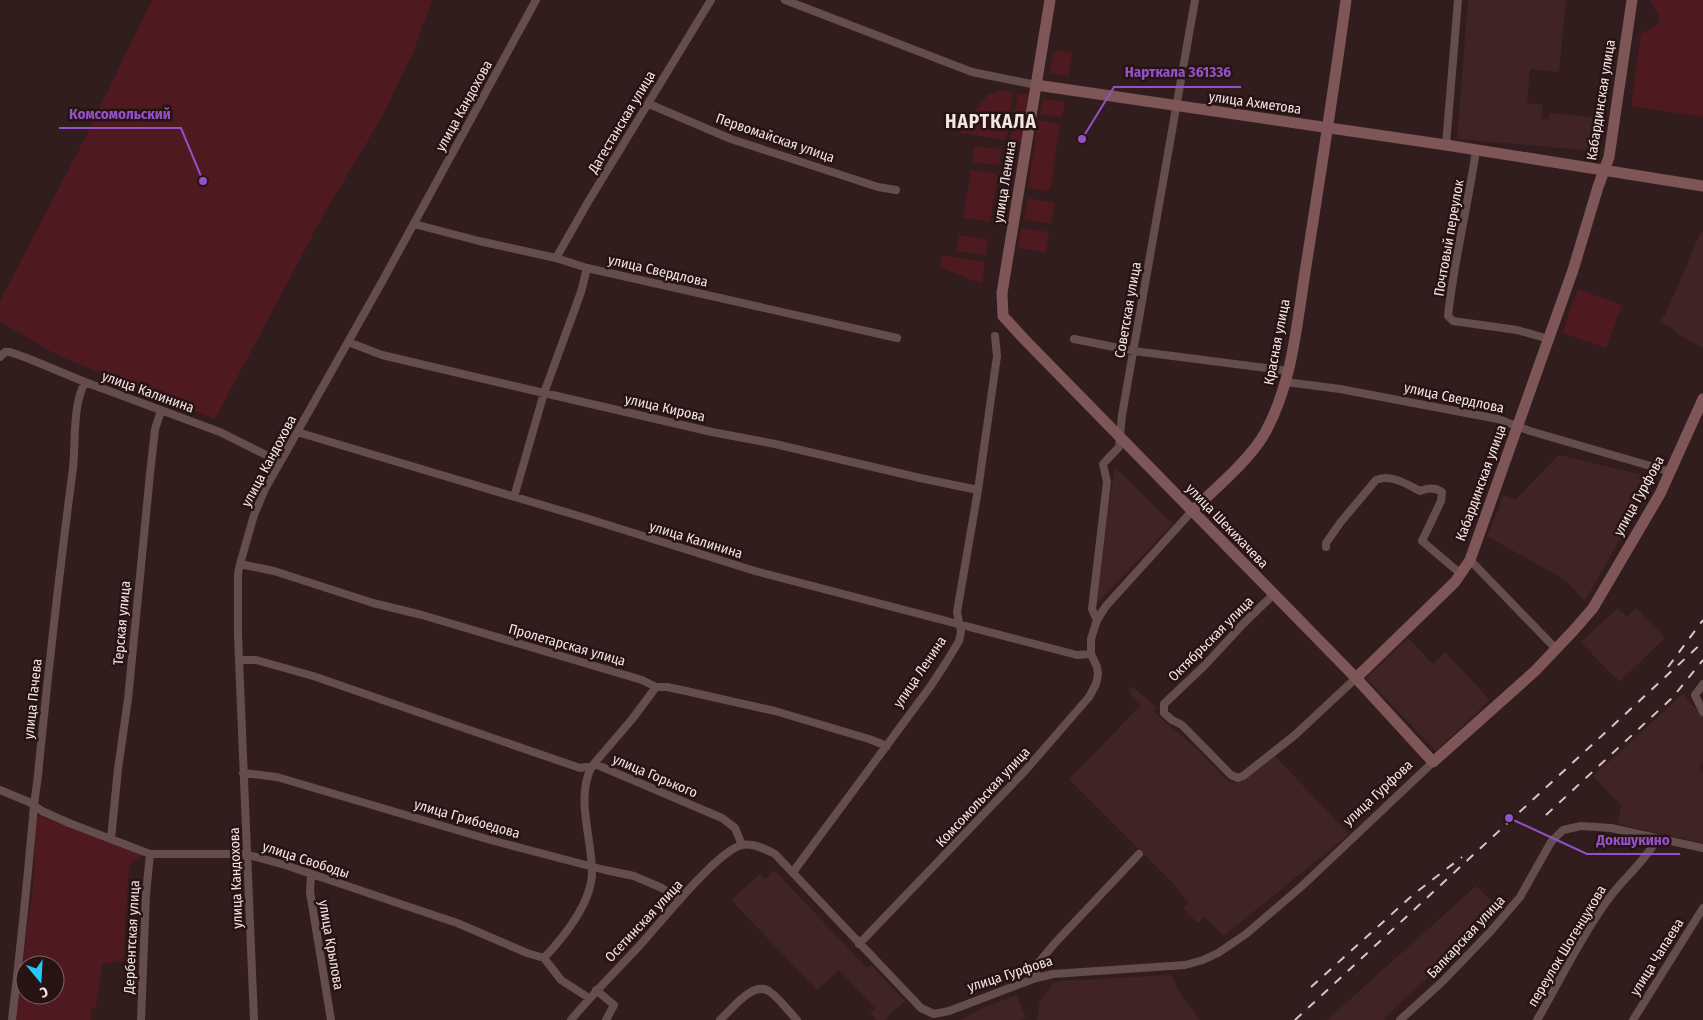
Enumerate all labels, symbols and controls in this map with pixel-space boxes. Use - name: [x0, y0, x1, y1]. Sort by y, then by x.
- street label: Кабардинская улица: [1583, 38, 1619, 162]
- street label: улица Кандохова: [432, 57, 496, 154]
- callout: Нарткала 361336: [1114, 57, 1241, 87]
- text: Нарткала 361336: [1125, 63, 1231, 81]
- street label: Дагестанская улица: [584, 68, 659, 177]
- street label: улица Ахметова: [1208, 88, 1303, 118]
- callout: Комсомольский: [59, 98, 181, 128]
- text: Комсомольский: [69, 105, 171, 123]
- street label: Первомайская улица: [713, 110, 837, 166]
- district label: НАРТКАЛА: [945, 110, 1037, 133]
- street label: улица Ленина: [990, 140, 1020, 224]
- street label: Почтовый переулок: [1430, 178, 1468, 298]
- street label: улица Свердлова: [606, 251, 710, 291]
- street label: Советская улица: [1111, 260, 1145, 360]
- street label: Красная улица: [1260, 297, 1294, 386]
- street label: улица Калинина: [100, 367, 196, 417]
- street label: улица Свердлова: [1402, 379, 1506, 417]
- street label: улица Кирова: [623, 391, 707, 426]
- street label: улица Кандохова: [238, 412, 300, 510]
- street label: Кабардинская улица: [1452, 423, 1510, 543]
- street label: улица Гурфова: [1610, 453, 1668, 539]
- street label: улица Шекихачева: [1182, 480, 1272, 572]
- street label: улица Калинина: [647, 518, 745, 562]
- street label: Терская улица: [110, 580, 134, 666]
- street label: Октябрьская улица: [1165, 593, 1257, 685]
- street label: Пролетарская улица: [507, 620, 628, 670]
- street label: улица Ленина: [890, 633, 950, 711]
- street label: улица Пачева: [20, 658, 46, 740]
- street label: Комсомольская улица: [932, 744, 1034, 850]
- street label: улица Горького: [610, 750, 700, 802]
- street label: улица Гурфова: [1340, 756, 1416, 829]
- street label: улица Грибоедова: [412, 796, 522, 842]
- callout: Докшукино: [1587, 824, 1680, 854]
- street label: улица Кандохова: [226, 827, 246, 929]
- text: Докшукино: [1595, 831, 1670, 849]
- street label: улица Свободы: [260, 838, 352, 882]
- street label: Осетинская улица: [602, 876, 687, 966]
- street label: Дербентская улица: [120, 880, 143, 995]
- street label: переулок Шогенцукова: [1524, 882, 1610, 1010]
- street label: Балкарская улица: [1423, 892, 1509, 982]
- street label: улица Крылова: [315, 899, 347, 991]
- street label: улица Чапаева: [1627, 915, 1688, 999]
- street label: улица Гурфова: [965, 952, 1055, 996]
- north arrow: [15, 955, 65, 1005]
- text: С: [37, 983, 50, 1001]

